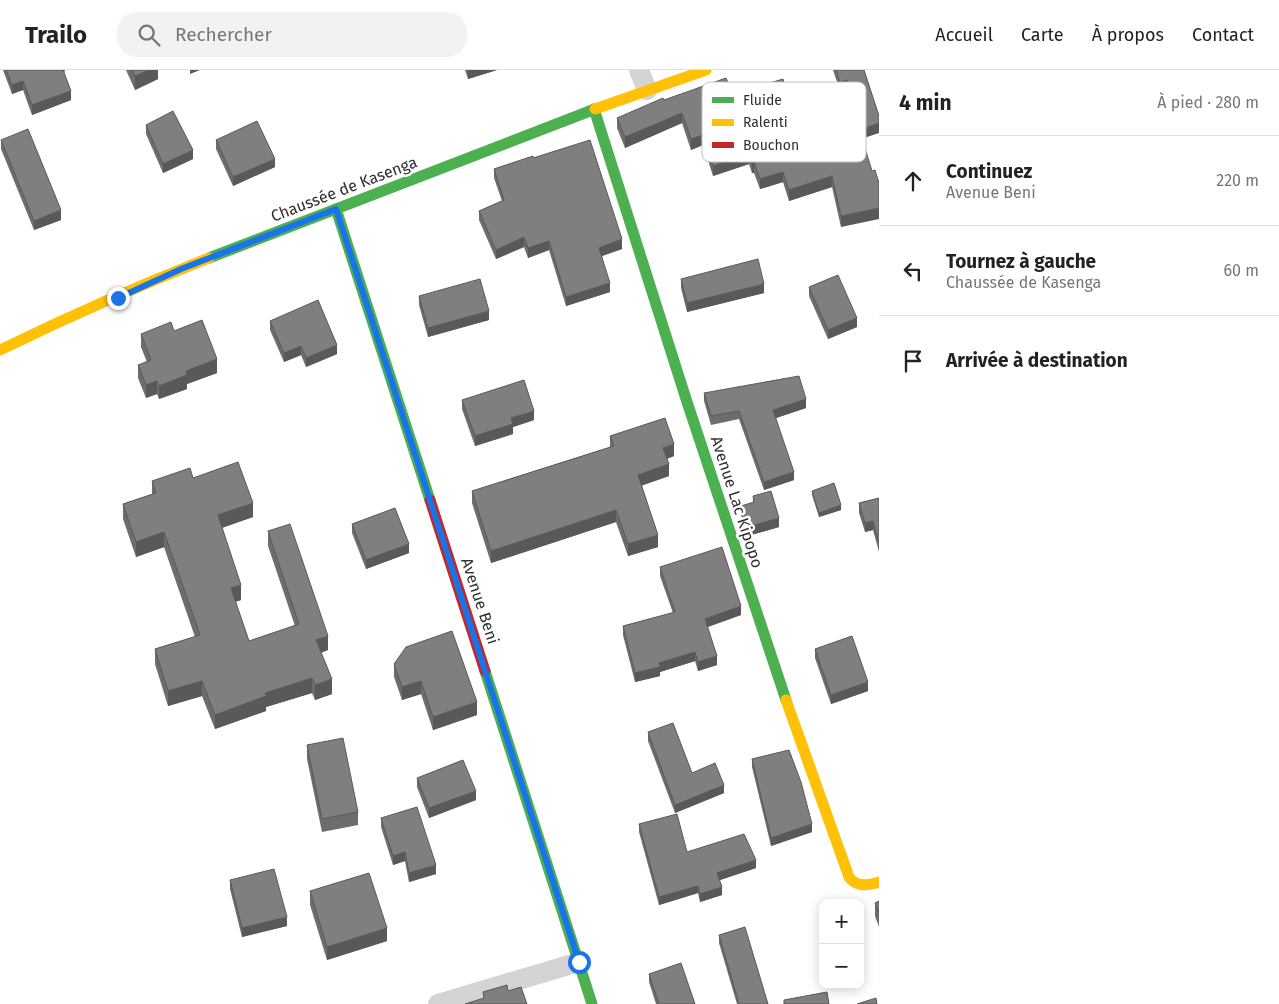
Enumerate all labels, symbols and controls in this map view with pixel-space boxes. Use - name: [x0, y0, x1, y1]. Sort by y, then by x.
- search box: [117, 12, 467, 57]
- text: Trailo: [25, 21, 87, 49]
- icon: search: [135, 21, 163, 49]
- text: Rechercher: [175, 23, 272, 46]
- text: Accueil: [935, 24, 993, 46]
- text: Carte: [1021, 24, 1064, 46]
- text: À propos: [1092, 24, 1164, 46]
- text: Contact: [1192, 24, 1254, 46]
- legend: [702, 82, 866, 162]
- text: 4 min: [899, 90, 952, 116]
- text: Fluide: [743, 92, 782, 109]
- text: À pied · 280 m: [1157, 93, 1259, 112]
- text: Ralenti: [743, 114, 788, 131]
- text: Bouchon: [743, 137, 799, 154]
- street label: Chaussée de Kasenga: [268, 152, 420, 226]
- text: Continuez: [946, 160, 1032, 183]
- icon: ahead: [899, 167, 927, 195]
- text: 220 m: [1216, 171, 1259, 190]
- text: Avenue Beni: [946, 183, 1036, 202]
- text: Tournez à gauche: [946, 250, 1096, 273]
- icon: left: [899, 257, 927, 285]
- text: 60 m: [1224, 261, 1259, 280]
- text: Chaussée de Kasenga: [946, 273, 1101, 292]
- route end: [107, 287, 130, 310]
- icon: arrive: [899, 347, 927, 375]
- text: Arrivée à destination: [946, 349, 1128, 372]
- street label: Avenue Lac Kipopo: [707, 434, 767, 570]
- street label: Avenue Beni: [457, 555, 503, 647]
- map controls: [819, 899, 864, 989]
- button: +: [819, 899, 864, 944]
- button: −: [819, 944, 864, 989]
- route start: [568, 951, 591, 974]

